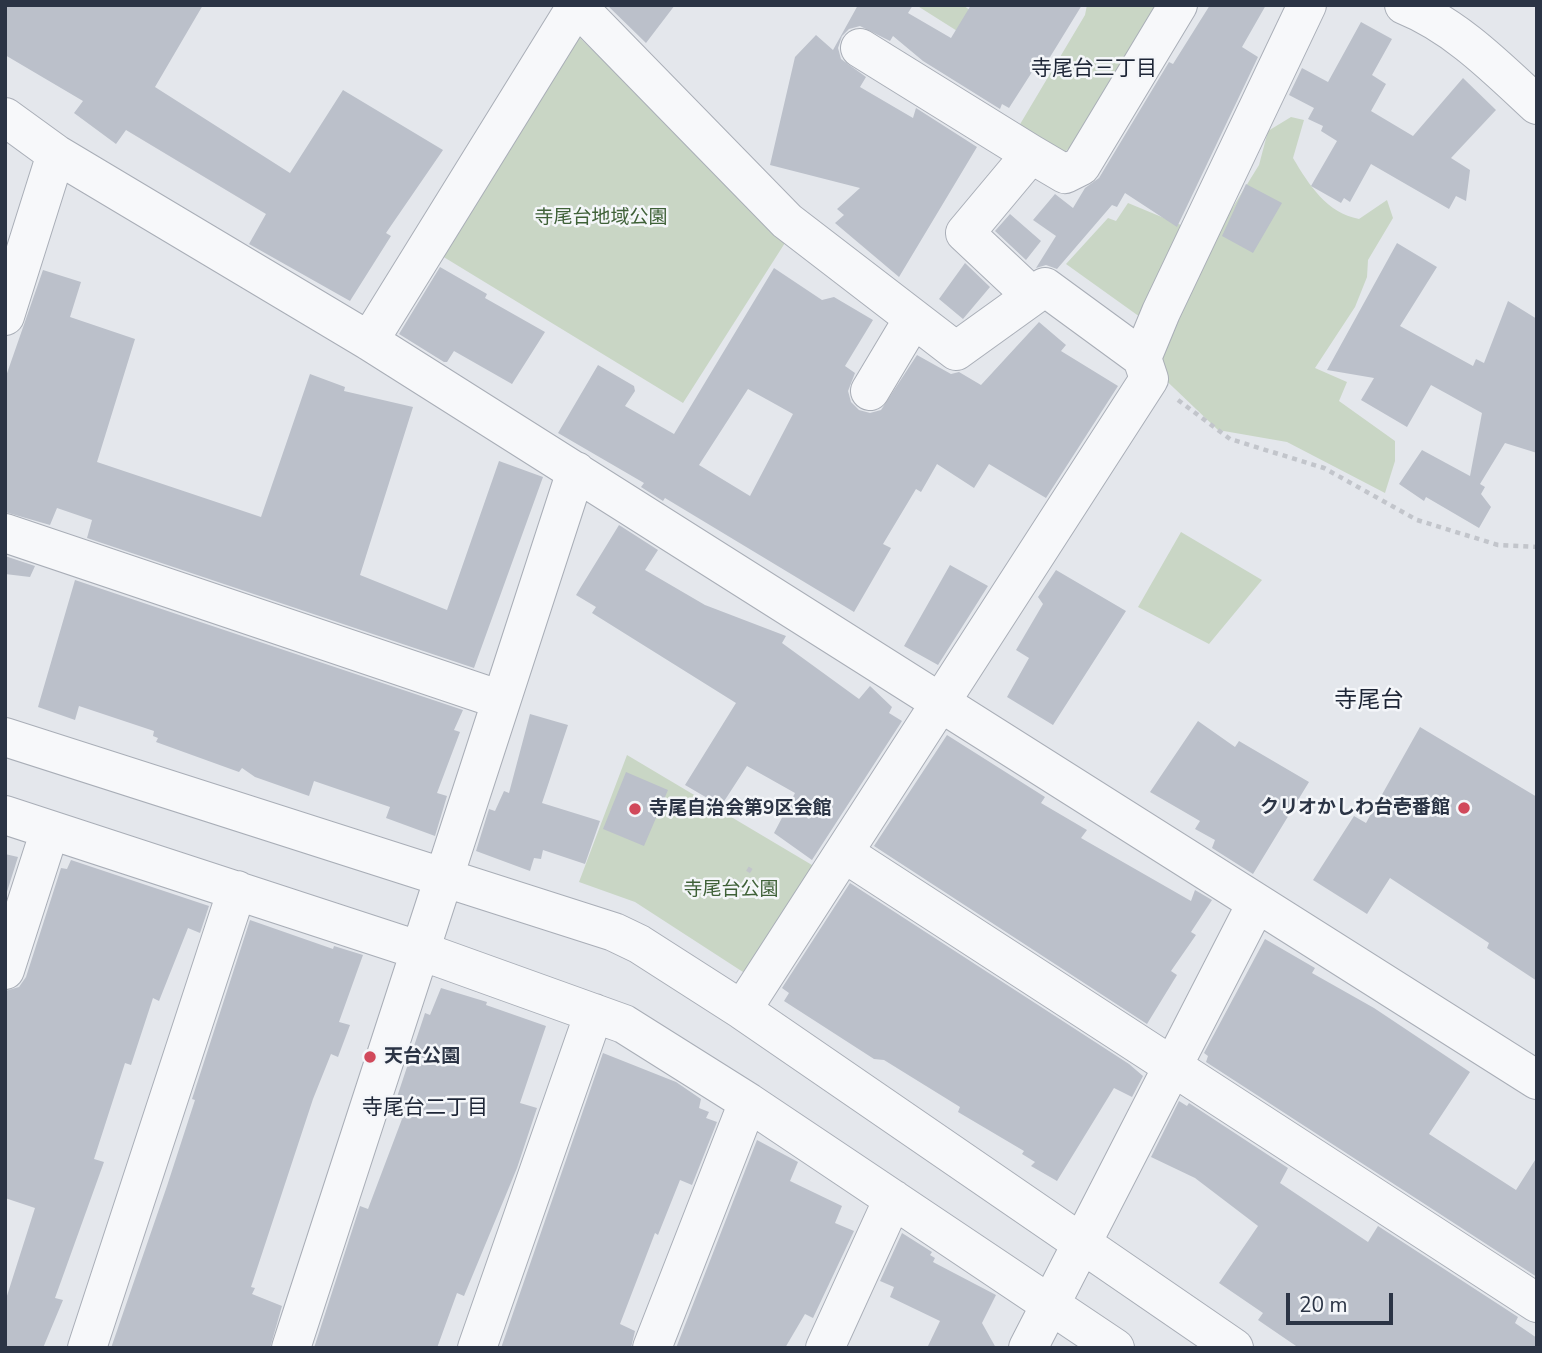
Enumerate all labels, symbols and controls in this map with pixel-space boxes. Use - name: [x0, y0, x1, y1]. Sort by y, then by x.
- district label: 寺尾台三丁目: [1031, 57, 1157, 83]
- park label: 寺尾台地域公園: [535, 207, 667, 229]
- district label: 寺尾台: [1335, 687, 1403, 715]
- place label: クリオかしわ台壱番館: [1260, 797, 1450, 819]
- place label: 寺尾自治会第9区会館: [649, 798, 831, 820]
- marker: クリオかしわ台壱番館: [1456, 800, 1472, 816]
- marker: 寺尾自治会第9区会館: [627, 801, 643, 817]
- park label: 寺尾台公園: [684, 879, 778, 901]
- place label: 天台公園: [384, 1046, 460, 1068]
- marker: 天台公園: [362, 1049, 378, 1065]
- district label: 寺尾台二丁目: [362, 1096, 488, 1122]
- scale bar: [1290, 1280, 1397, 1324]
- text: 20 m: [1299, 1291, 1348, 1319]

